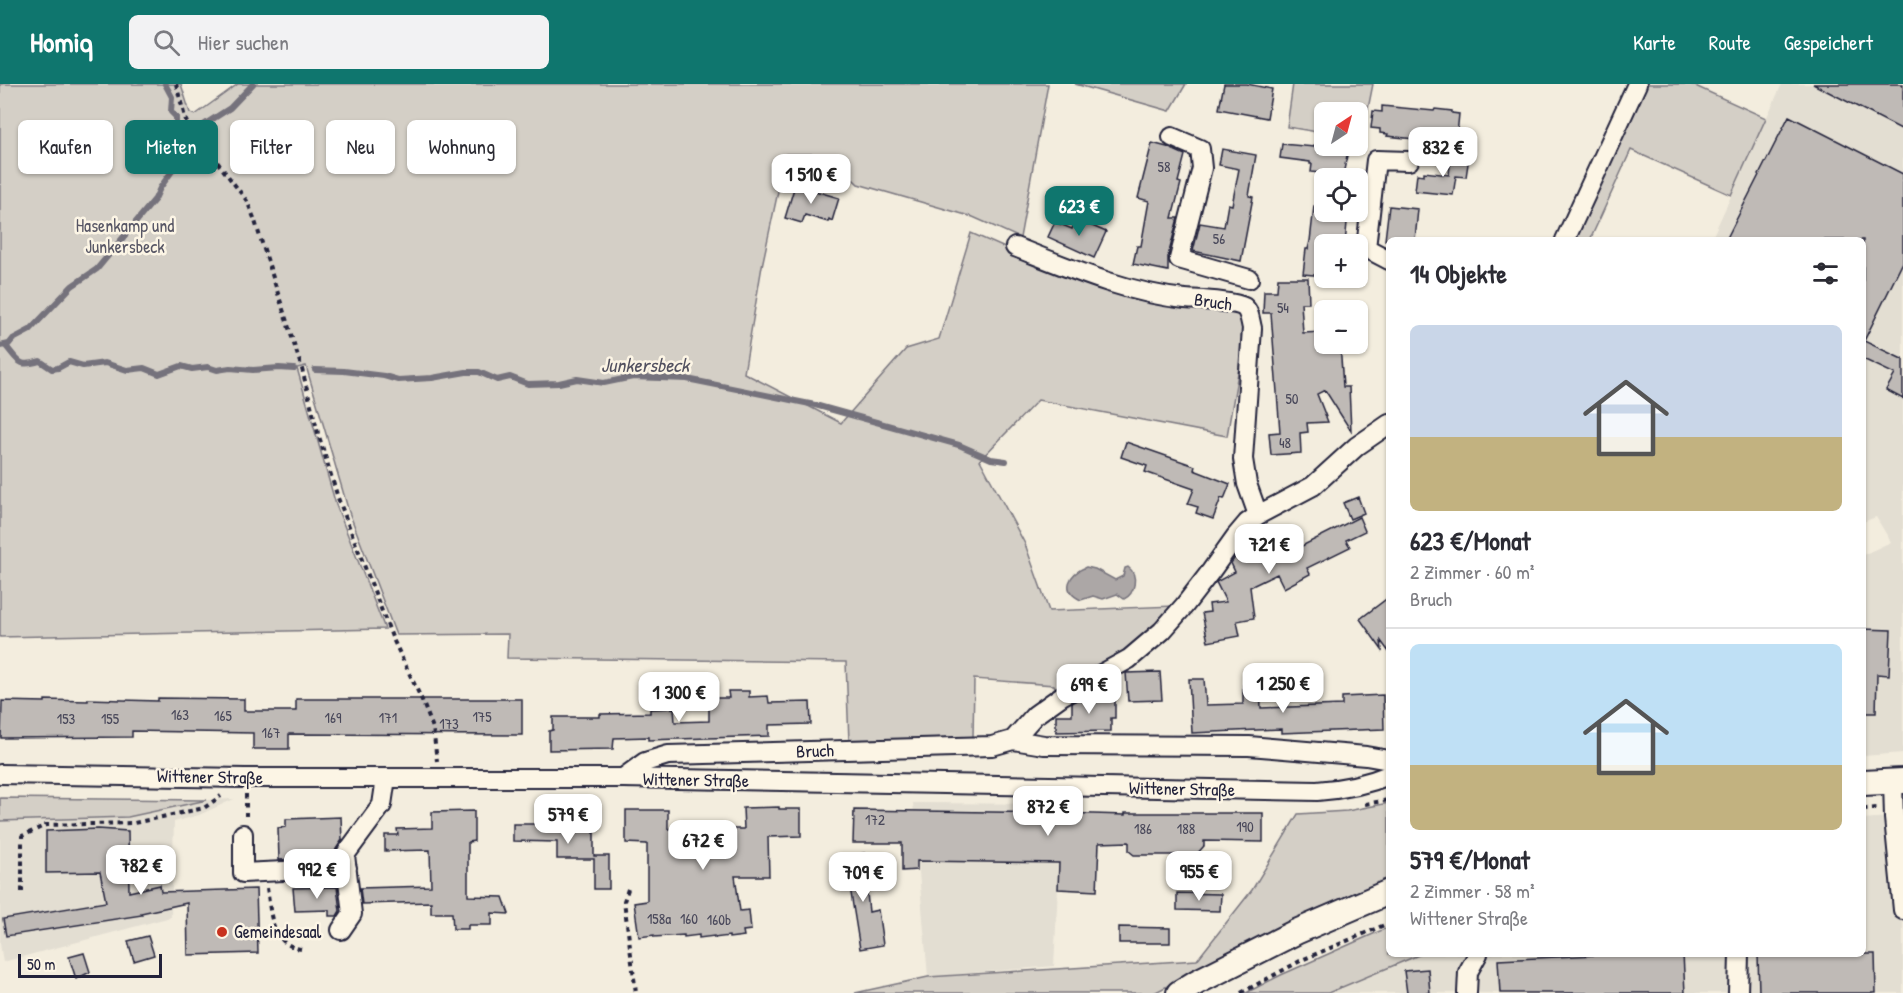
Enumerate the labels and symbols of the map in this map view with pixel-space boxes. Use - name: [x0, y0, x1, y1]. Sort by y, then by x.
- north arrow: [1314, 102, 1368, 156]
- pin: 832 €: [1401, 127, 1485, 178]
- pin: 1 510 €: [756, 154, 866, 205]
- house number: 58: [1158, 156, 1170, 177]
- pin: 623 €: [1037, 186, 1121, 237]
- park label: Hasenkamp und Junkersbeck: [76, 213, 174, 259]
- house number: 56: [1213, 228, 1225, 249]
- street label: Bruch: [1193, 286, 1234, 317]
- house number: 54: [1277, 297, 1289, 318]
- water label: Junkersbeck: [601, 351, 691, 378]
- house number: 50: [1285, 388, 1299, 409]
- house number: 48: [1279, 432, 1291, 453]
- pin: 721 €: [1227, 524, 1311, 575]
- pin: 1 250 €: [1228, 663, 1338, 714]
- pin: 699 €: [1047, 664, 1131, 715]
- pin: 1 300 €: [624, 672, 734, 723]
- house number: 163: [171, 704, 189, 725]
- house number: 165: [214, 705, 233, 726]
- house number: 175: [472, 706, 492, 727]
- house number: 169: [325, 707, 342, 728]
- house number: 171: [379, 707, 397, 728]
- house number: 153: [57, 708, 76, 729]
- house number: 155: [101, 708, 120, 729]
- house number: 173: [439, 713, 459, 734]
- house number: 167: [262, 722, 280, 743]
- street label: Bruch: [796, 737, 835, 764]
- street label: Wittener Straße: [157, 763, 263, 790]
- street label: Wittener Straße: [643, 766, 749, 793]
- street label: Wittener Straße: [1129, 775, 1235, 802]
- pin: 872 €: [1006, 786, 1090, 837]
- pin: 579 €: [526, 794, 610, 845]
- house number: 172: [865, 809, 885, 830]
- house number: 190: [1236, 816, 1254, 837]
- house number: 186: [1134, 818, 1152, 839]
- house number: 188: [1177, 818, 1195, 839]
- pin: 672 €: [661, 820, 745, 871]
- pin: 782 €: [99, 845, 183, 896]
- pin: 992 €: [275, 849, 359, 900]
- pin: 955 €: [1157, 851, 1241, 902]
- pin: 709 €: [821, 852, 905, 903]
- house number: 158a: [647, 908, 671, 929]
- house number: 160: [680, 908, 698, 929]
- house number: 160b: [707, 909, 731, 930]
- place label: Gemeindesaal: [234, 919, 322, 944]
- marker: Gemeindesaal: [215, 925, 229, 939]
- scale bar: [18, 951, 162, 978]

